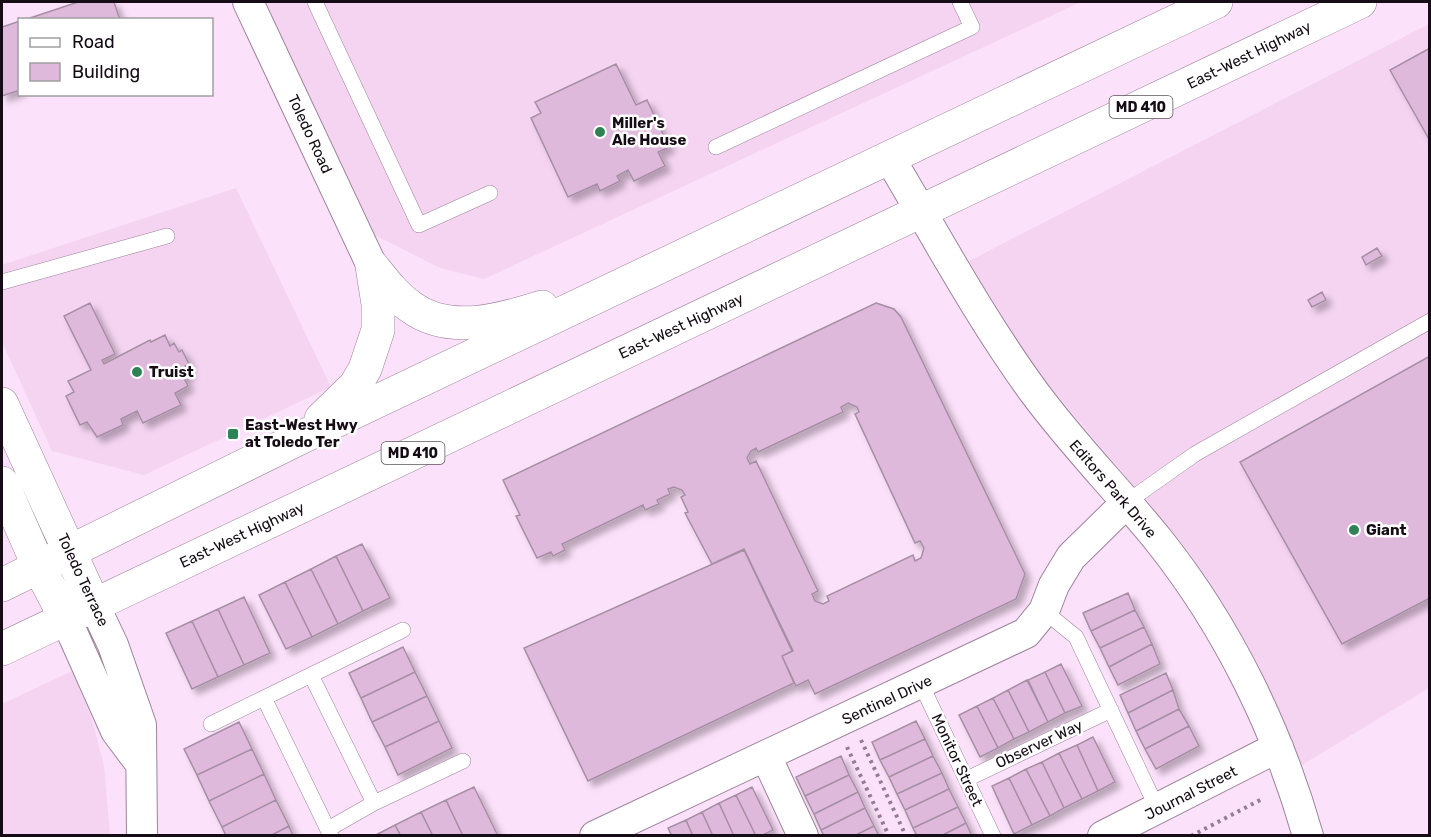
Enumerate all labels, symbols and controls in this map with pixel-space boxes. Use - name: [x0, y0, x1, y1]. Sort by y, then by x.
- street label: East-West Highway: [1184, 17, 1314, 93]
- legend: [18, 18, 213, 96]
- text: Road: [72, 31, 115, 53]
- text: Building: [72, 61, 140, 83]
- street label: Toledo Road: [284, 92, 336, 176]
- road number: MD 410: [1110, 96, 1172, 118]
- place label: Miller's Ale House: [612, 114, 686, 149]
- marker: Miller's Ale House: [593, 125, 607, 139]
- street label: East-West Highway: [616, 289, 746, 363]
- place label: Truist: [149, 363, 194, 381]
- marker: Truist: [130, 365, 144, 379]
- place label: East-West Hwy at Toledo Ter: [245, 416, 358, 451]
- marker: East-West Hwy at Toledo Ter: [226, 427, 240, 441]
- street label: Editors Park Drive: [1066, 436, 1160, 542]
- road number: MD 410: [382, 442, 444, 464]
- street label: East-West Highway: [177, 498, 307, 572]
- place label: Giant: [1366, 521, 1407, 539]
- marker: Giant: [1347, 523, 1361, 537]
- street label: Toledo Terrace: [54, 531, 112, 629]
- street label: Sentinel Drive: [839, 671, 935, 729]
- street label: Monitor Street: [928, 711, 986, 809]
- street label: Observer Way: [993, 716, 1085, 772]
- street label: Journal Street: [1142, 762, 1240, 824]

